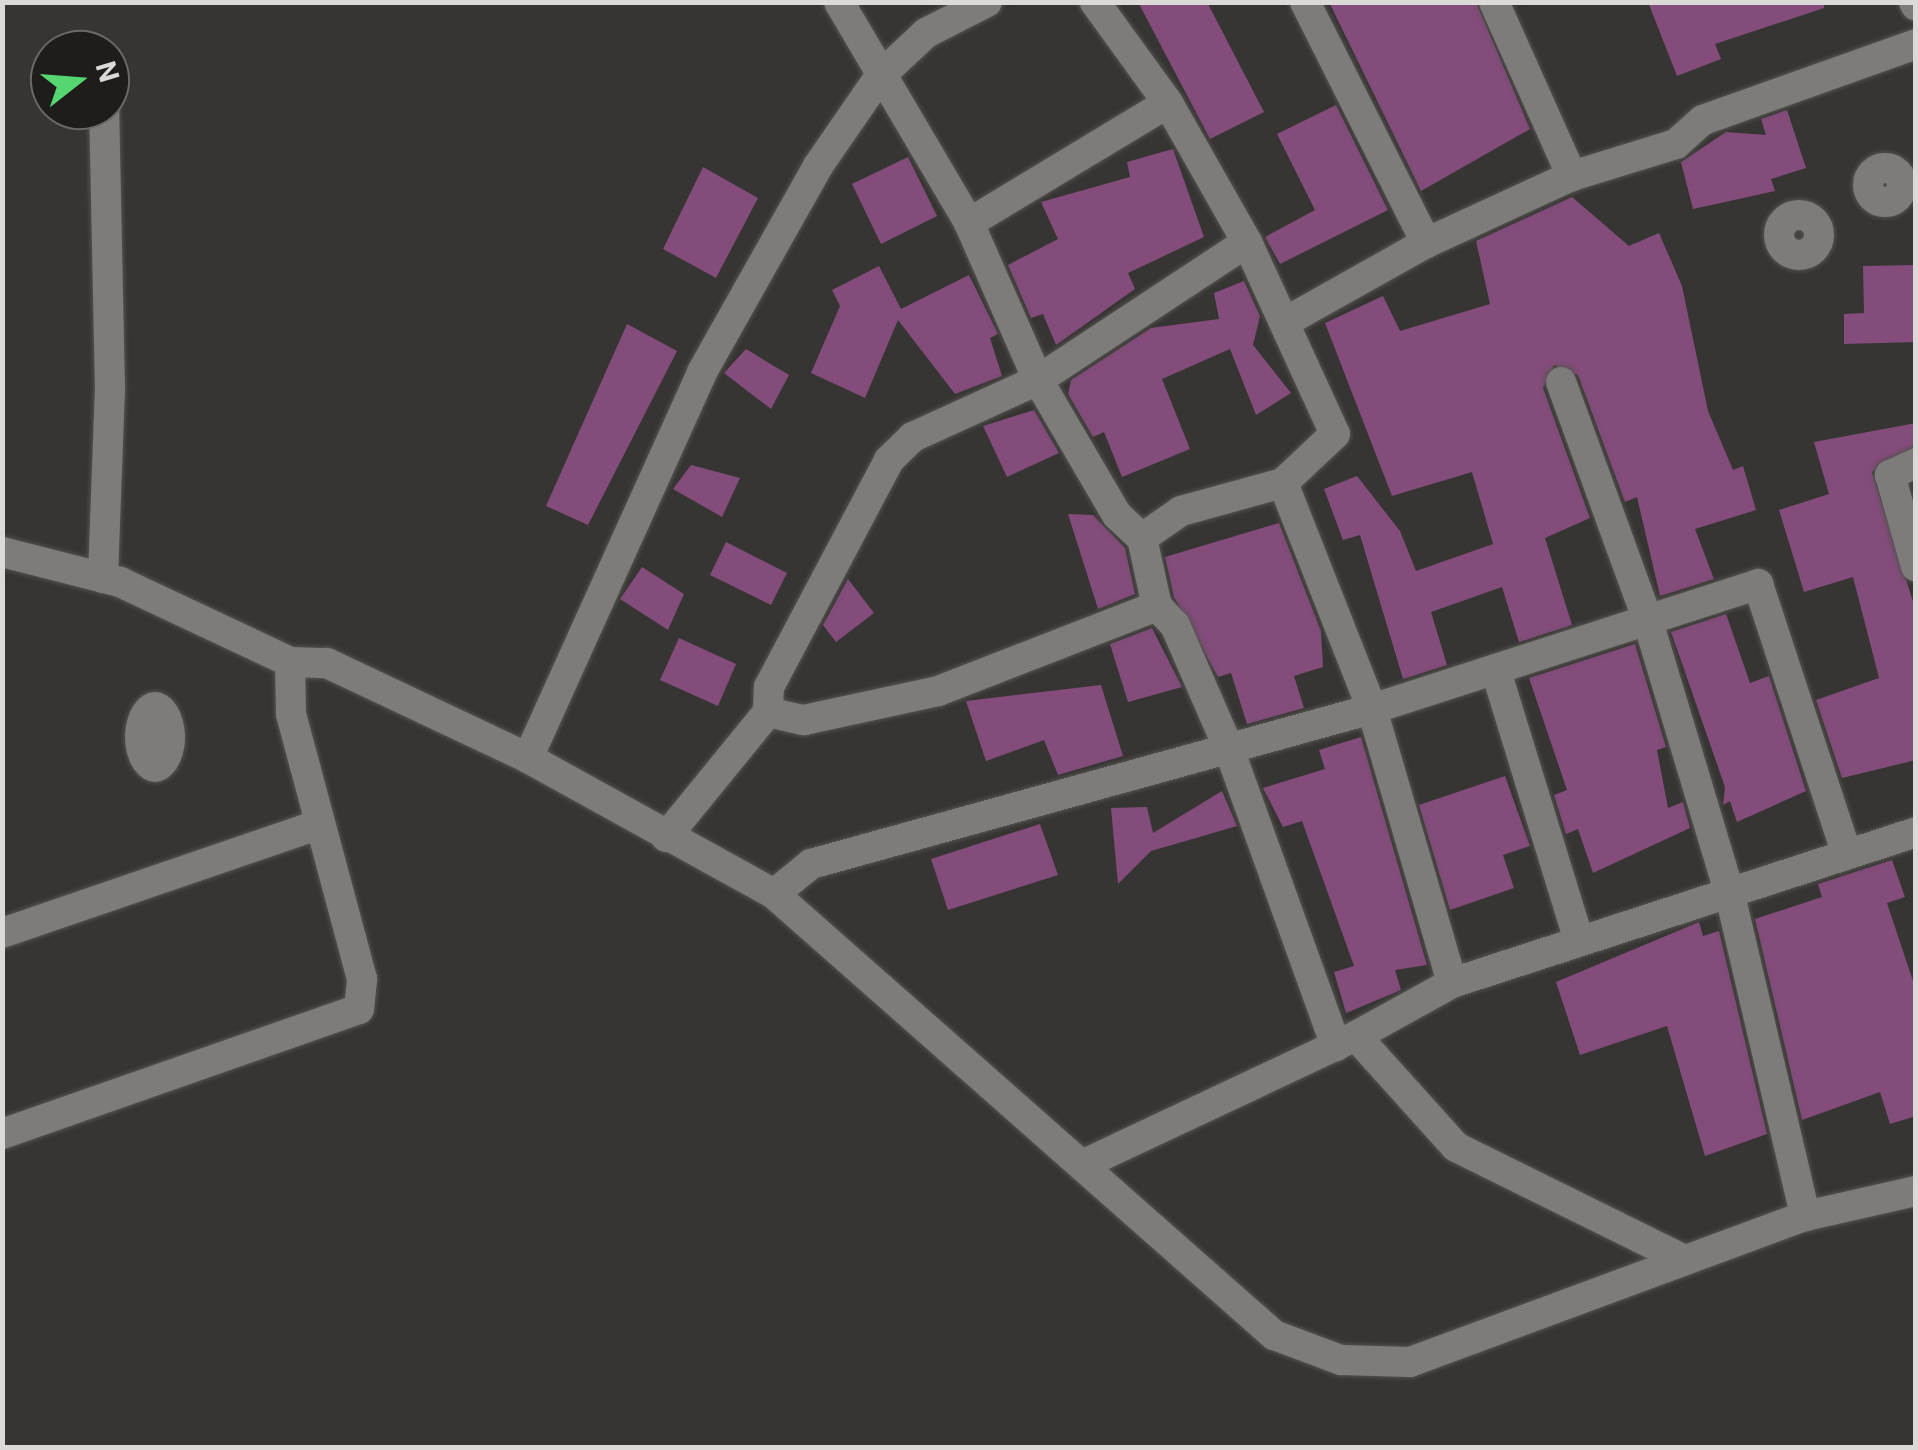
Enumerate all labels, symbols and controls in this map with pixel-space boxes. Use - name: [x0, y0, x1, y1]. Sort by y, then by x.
- north arrow: [30, 30, 130, 130]
- text: N: [89, 57, 126, 86]

